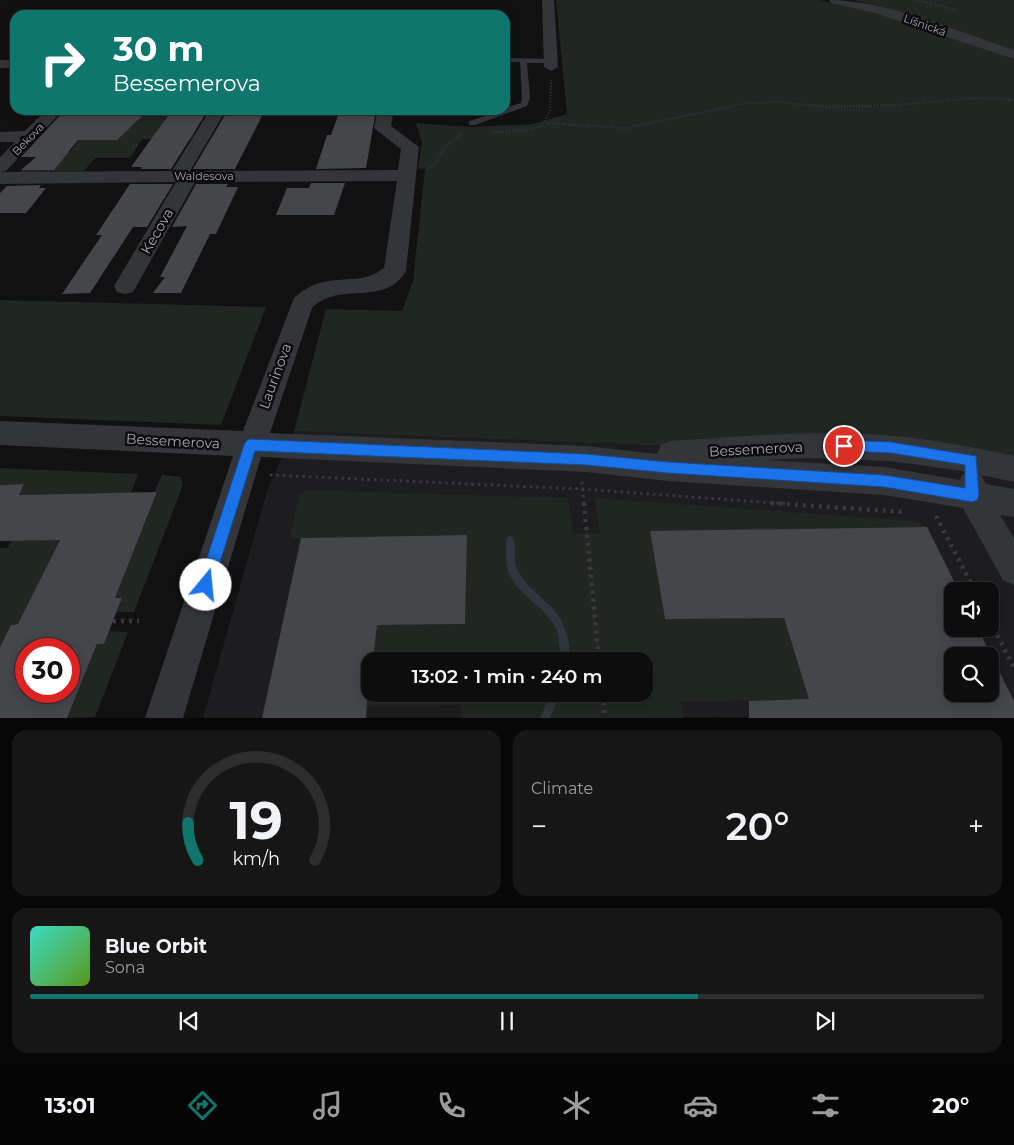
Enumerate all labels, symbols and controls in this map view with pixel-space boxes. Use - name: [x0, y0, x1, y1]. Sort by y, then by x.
- street label: Líšnická: [902, 11, 948, 39]
- text: 30 m: [113, 27, 204, 70]
- icon: right: [30, 30, 95, 95]
- text: Bessemerova: [113, 70, 261, 97]
- street label: Bekova: [9, 120, 47, 158]
- street label: Waldesova: [174, 169, 234, 183]
- street label: Kecova: [137, 205, 177, 257]
- street label: Laurinova: [255, 341, 295, 411]
- pin: [823, 425, 865, 467]
- street label: Bessemerova: [126, 430, 220, 452]
- icon: arrive: [830, 432, 858, 460]
- street label: Bessemerova: [709, 438, 803, 460]
- position arrow: [179, 558, 231, 610]
- map controls: [944, 582, 999, 702]
- button: sound: [944, 582, 999, 637]
- speed limit sign: 30: [15, 638, 80, 703]
- button: search: [944, 647, 999, 702]
- text: 13:02 · 1 min · 240 m: [411, 665, 603, 688]
- text: Climate: [531, 779, 593, 798]
- text: 19: [230, 789, 283, 852]
- text: 20°: [726, 803, 789, 850]
- text: −: [531, 809, 547, 843]
- text: +: [968, 809, 984, 843]
- text: km/h: [233, 848, 280, 869]
- text: Blue Orbit: [105, 935, 207, 958]
- text: Sona: [105, 958, 145, 977]
- icon: previous: [175, 1007, 203, 1035]
- icon: pause: [493, 1007, 521, 1035]
- icon: next: [811, 1007, 839, 1035]
- icon: directions: [185, 1088, 220, 1123]
- icon: music: [310, 1088, 345, 1123]
- icon: phone: [434, 1088, 469, 1123]
- icon: climate: [559, 1088, 594, 1123]
- icon: car: [683, 1088, 718, 1123]
- icon: filters: [808, 1088, 843, 1123]
- text: 13:01: [45, 1092, 96, 1119]
- text: 20°: [932, 1092, 969, 1119]

